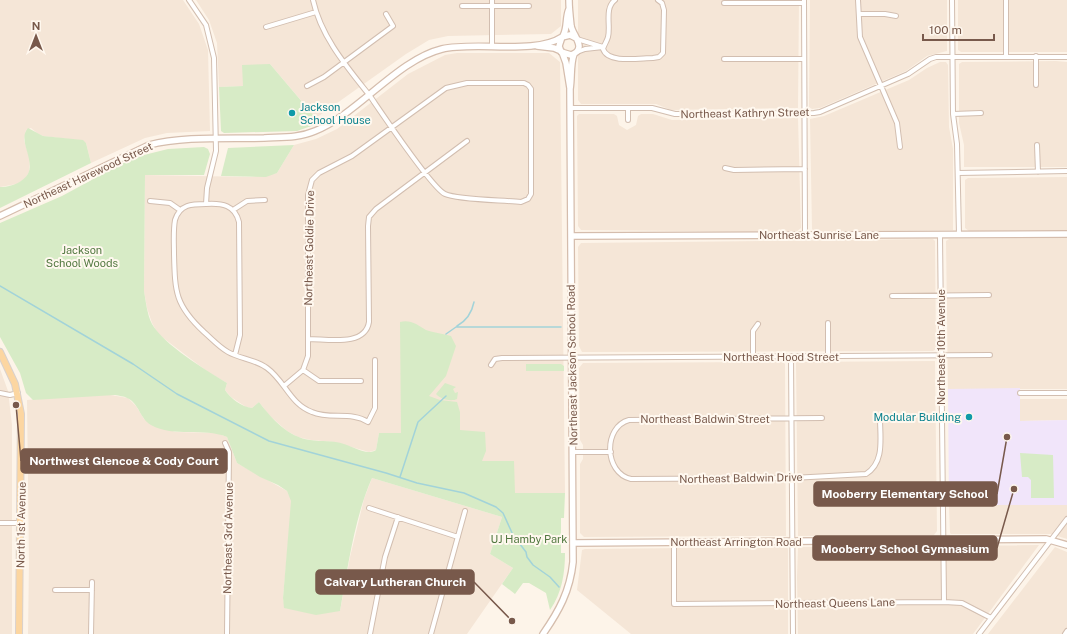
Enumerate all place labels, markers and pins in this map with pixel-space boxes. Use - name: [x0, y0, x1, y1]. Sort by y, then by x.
- place label: Jackson School House: [300, 101, 371, 126]
- marker: Jackson School House: [287, 108, 297, 118]
- place label: Modular Building: [873, 411, 961, 423]
- marker: Modular Building: [964, 412, 974, 422]
- callout: Northwest Glencoe & Cody Court: [21, 449, 227, 473]
- callout: Mooberry Elementary School: [814, 482, 997, 506]
- callout: Mooberry School Gymnasium: [813, 536, 997, 560]
- callout: Calvary Lutheran Church: [316, 570, 474, 594]

